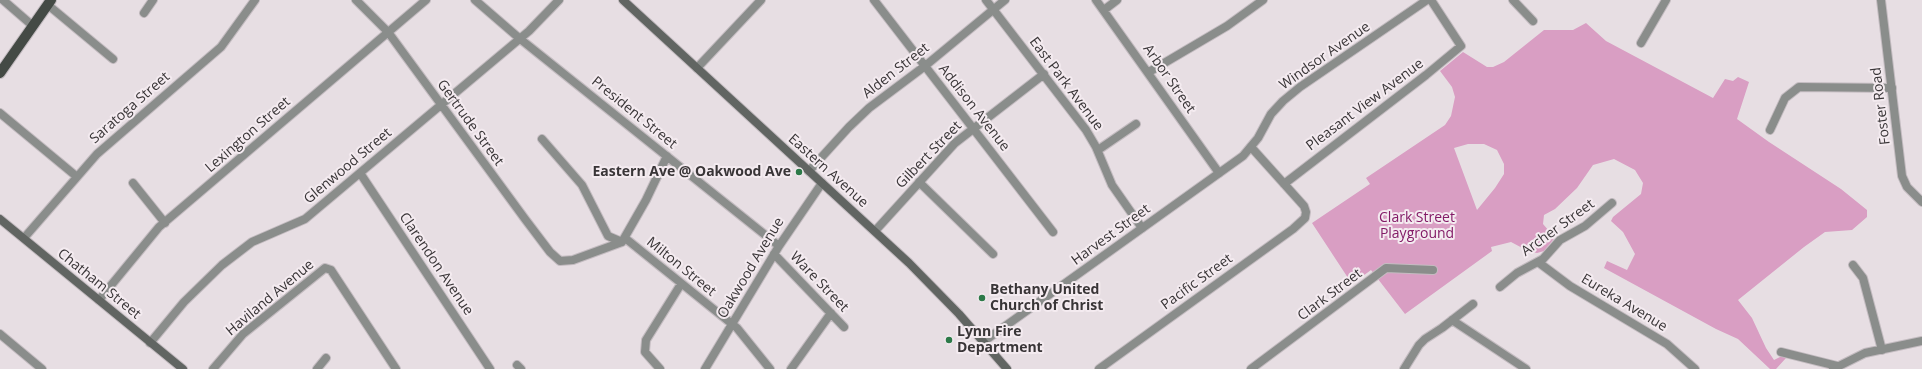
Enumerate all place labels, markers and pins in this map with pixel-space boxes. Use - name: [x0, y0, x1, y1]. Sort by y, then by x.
- place label: Eastern Ave @ Oakwood Ave: [592, 164, 791, 180]
- marker: Eastern Ave @ Oakwood Ave: [794, 167, 804, 177]
- place label: Bethany United Church of Christ: [990, 282, 1103, 314]
- marker: Bethany United Church of Christ: [977, 293, 987, 303]
- place label: Lynn Fire Department: [957, 324, 1043, 356]
- marker: Lynn Fire Department: [944, 335, 954, 345]

